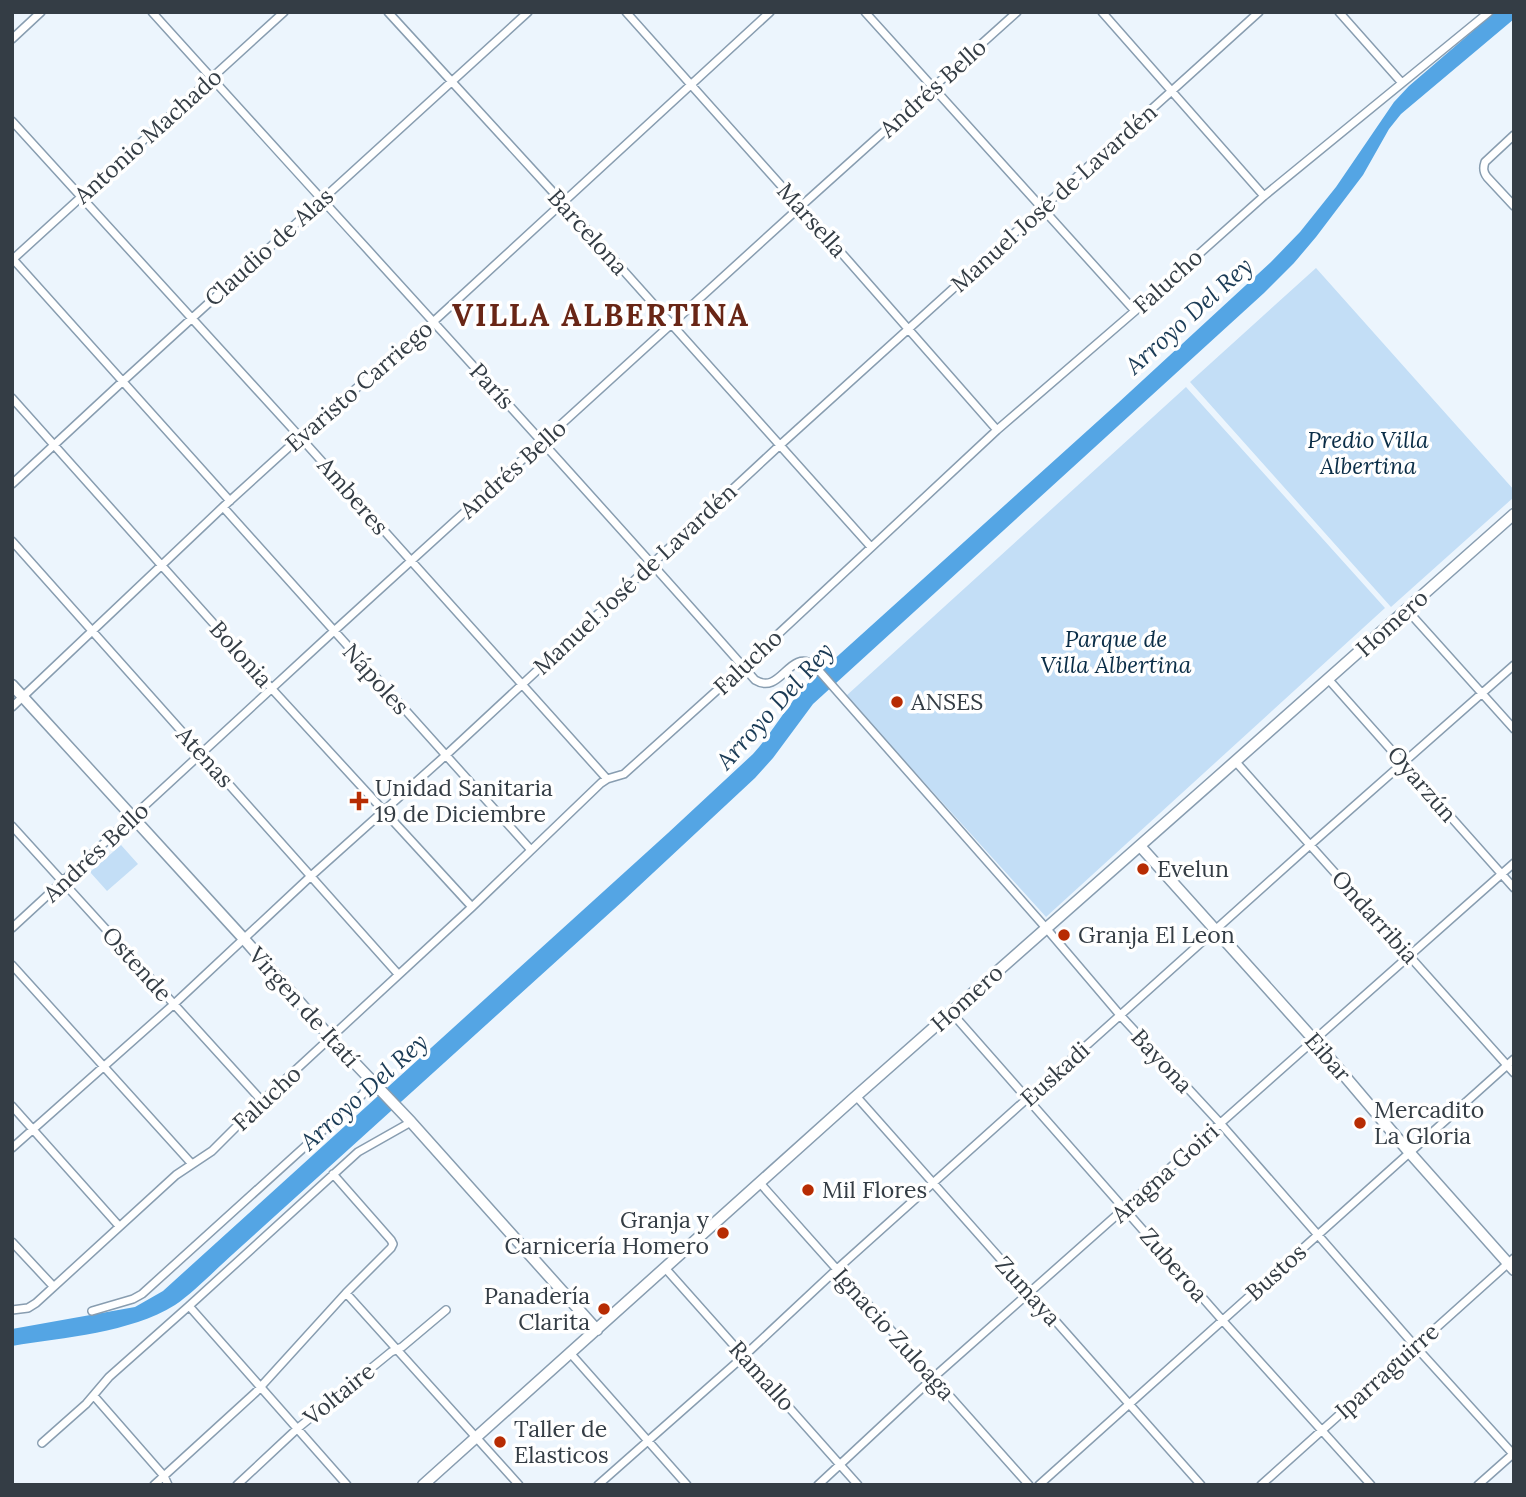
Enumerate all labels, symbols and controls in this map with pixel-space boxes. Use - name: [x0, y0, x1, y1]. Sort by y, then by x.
- street label: Andrés Bello: [872, 32, 992, 144]
- street label: Antonio Machado: [67, 62, 227, 210]
- street label: Manuel José de Lavardén: [945, 97, 1163, 298]
- street label: Marsella: [771, 176, 853, 263]
- street label: Claudio de Alas: [198, 181, 339, 312]
- street label: Barcelona: [542, 183, 635, 281]
- street label: Falucho: [1127, 242, 1208, 319]
- water label: Arroyo Del Rey: [1118, 250, 1259, 382]
- district label: VILLA ALBERTINA: [452, 296, 750, 334]
- street label: Evaristo Carriego: [279, 314, 438, 457]
- street label: París: [464, 356, 521, 415]
- street label: Andrés Bello: [452, 413, 572, 525]
- park label: Predio Villa Albertina: [1307, 425, 1429, 480]
- street label: Amberes: [311, 450, 395, 541]
- street label: Manuel José de Lavardén: [527, 477, 742, 680]
- street label: Homero: [1350, 583, 1434, 663]
- street label: Bolonia: [204, 614, 279, 693]
- street label: Falucho: [707, 623, 788, 701]
- park label: Parque de Villa Albertina: [1041, 624, 1192, 679]
- water label: Arroyo Del Rey: [709, 635, 840, 777]
- street label: Nápoles: [337, 637, 416, 720]
- place label: ANSES: [910, 687, 983, 716]
- marker: ANSES: [889, 694, 905, 710]
- street label: Atenas: [170, 719, 240, 793]
- street label: Oyarzún: [1381, 740, 1463, 828]
- place label: Unidad Sanitaria 19 de Diciembre: [375, 773, 553, 828]
- marker: Unidad Sanitaria 19 de Diciembre: [349, 791, 369, 811]
- street label: Andrés Bello: [36, 795, 154, 909]
- place label: Evelun: [1157, 854, 1229, 883]
- marker: Evelun: [1135, 861, 1151, 877]
- street label: Ondarribia: [1326, 864, 1425, 970]
- street label: Ostende: [96, 920, 178, 1007]
- place label: Granja El Leon: [1078, 920, 1235, 949]
- marker: Granja El Leon: [1056, 927, 1072, 943]
- street label: Virgen de Itatí: [242, 940, 366, 1073]
- street label: Homero: [925, 958, 1009, 1038]
- street label: Bayona: [1125, 1023, 1199, 1099]
- water label: Arroyo Del Rey: [293, 1026, 434, 1158]
- street label: Eibar: [1299, 1026, 1358, 1087]
- street label: Euskadi: [1014, 1035, 1095, 1112]
- street label: Falucho: [226, 1059, 307, 1137]
- place label: Mercadito La Gloria: [1374, 1095, 1484, 1150]
- marker: Mercadito La Gloria: [1352, 1115, 1368, 1131]
- street label: Aragna Goiri: [1104, 1117, 1224, 1229]
- place label: Mil Flores: [822, 1175, 927, 1204]
- marker: Mil Flores: [800, 1182, 816, 1198]
- place label: Granja y Carnicería Homero: [505, 1205, 710, 1260]
- street label: Zuberoa: [1134, 1222, 1215, 1308]
- marker: Granja y Carnicería Homero: [715, 1225, 731, 1241]
- street label: Bustos: [1239, 1237, 1312, 1306]
- street label: Zumaya: [989, 1250, 1067, 1332]
- street label: Ignacio Zuloaga: [827, 1262, 961, 1406]
- place label: Panadería Clarita: [484, 1281, 590, 1336]
- marker: Panadería Clarita: [596, 1301, 612, 1317]
- street label: Iparraguirre: [1329, 1316, 1445, 1425]
- street label: Ramallo: [723, 1334, 801, 1417]
- street label: Voltaire: [296, 1356, 380, 1432]
- place label: Taller de Elasticos: [514, 1414, 609, 1469]
- marker: Taller de Elasticos: [492, 1434, 508, 1450]

